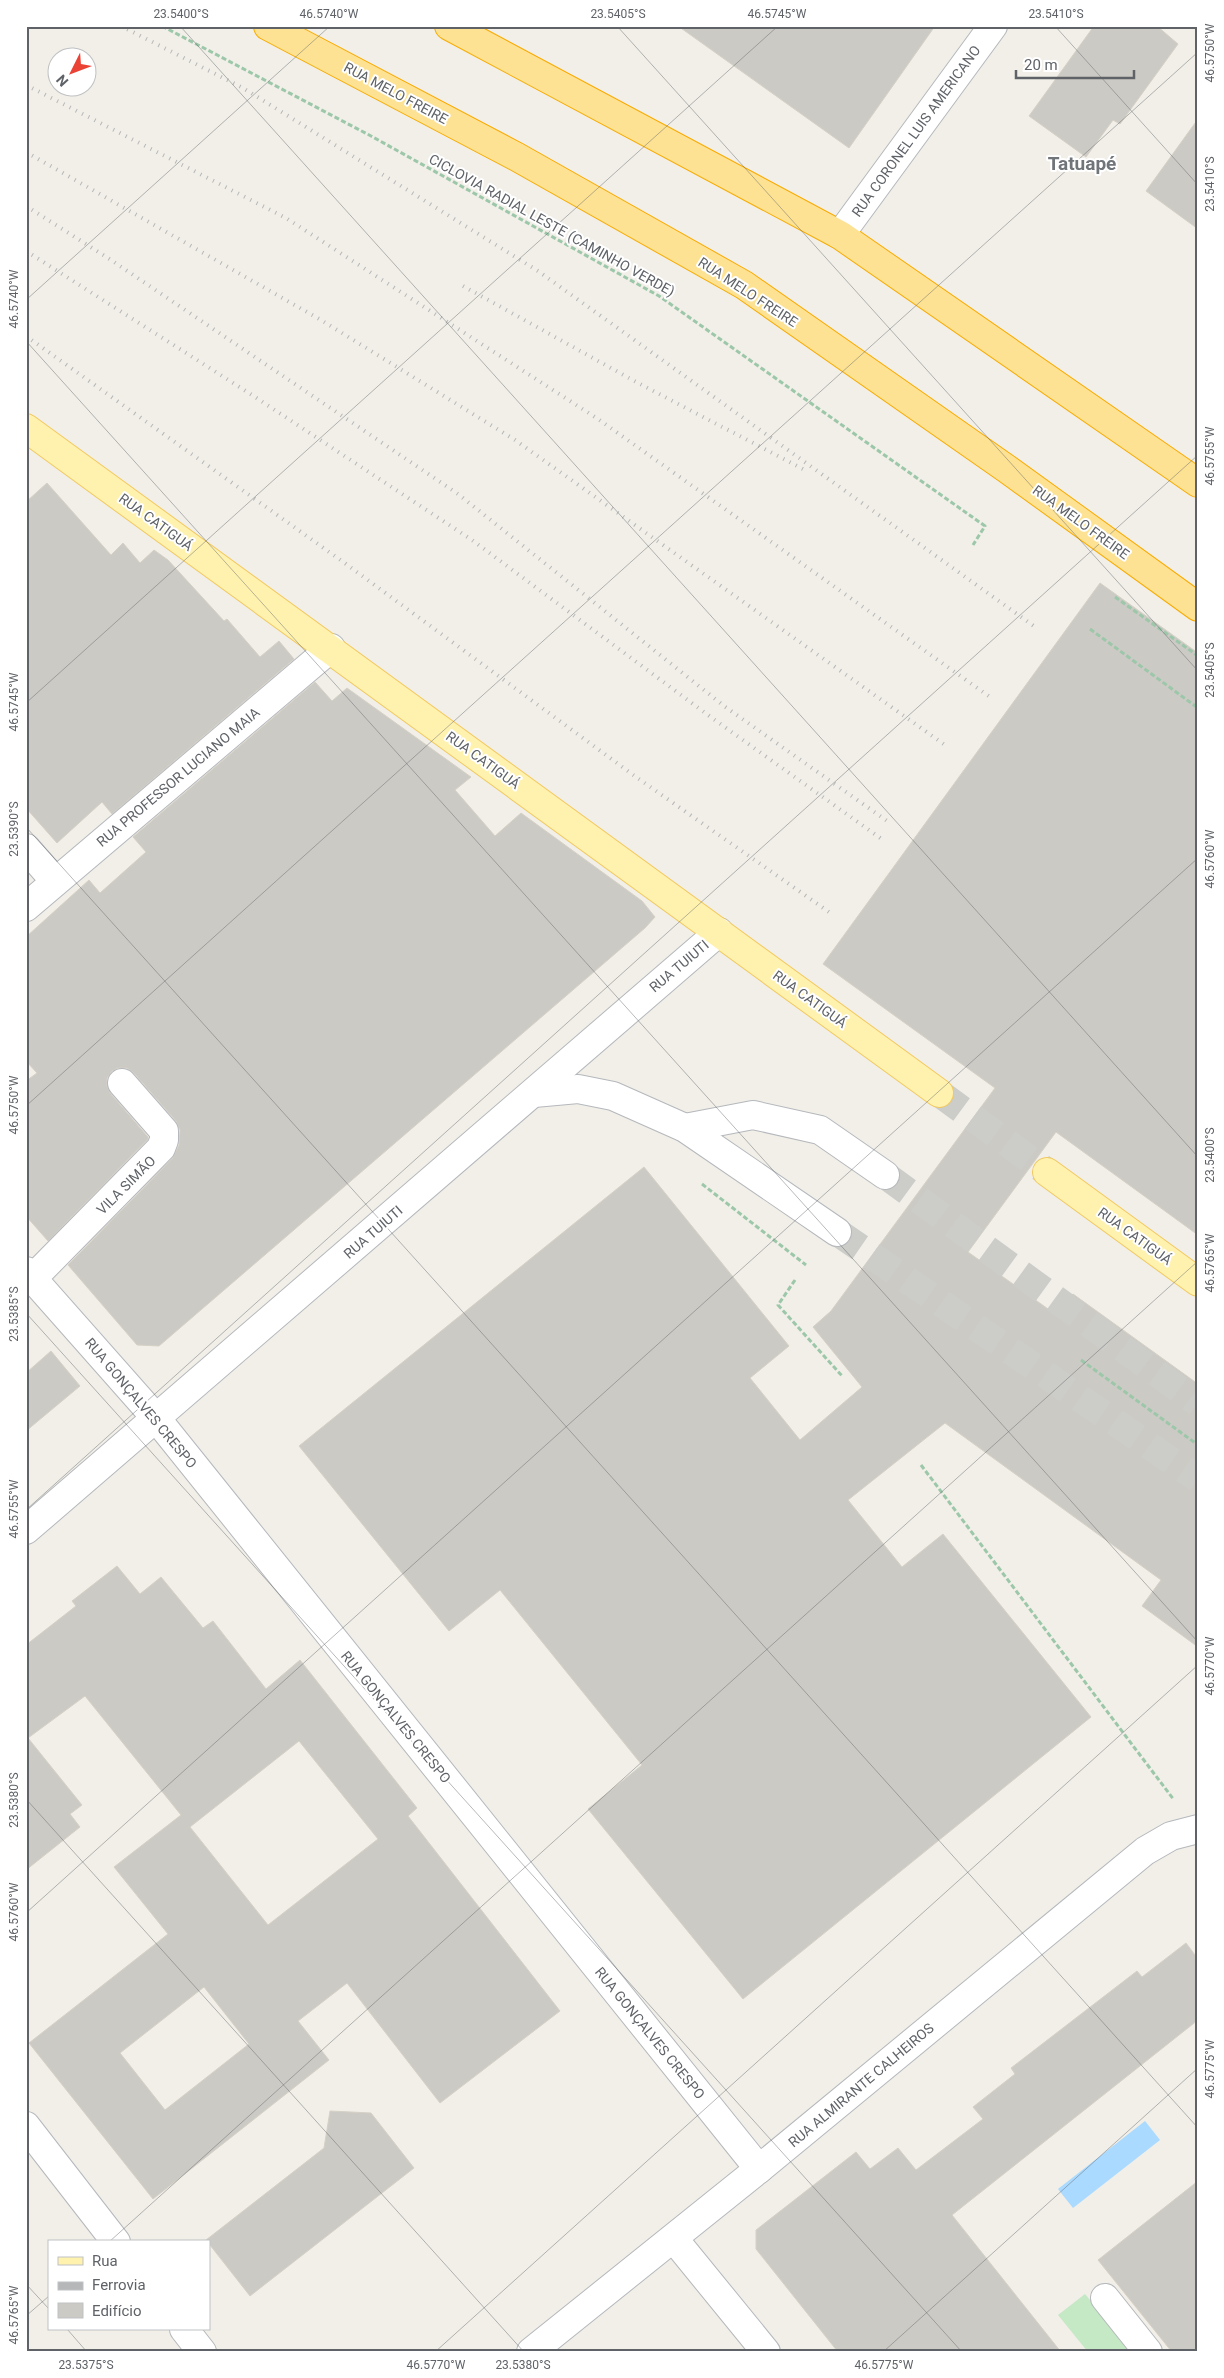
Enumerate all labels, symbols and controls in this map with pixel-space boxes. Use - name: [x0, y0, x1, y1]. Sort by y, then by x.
- text: 23.5400°S: [153, 7, 209, 21]
- text: 46.5740°W: [300, 7, 359, 21]
- text: 23.5405°S: [590, 7, 646, 21]
- text: 46.5745°W: [748, 7, 807, 21]
- text: 23.5410°S: [1028, 7, 1084, 21]
- text: 46.5750°W: [1203, 23, 1217, 82]
- street label: RUA CORONEL LUIS AMERICANO: [849, 42, 983, 220]
- north arrow: [48, 48, 98, 98]
- scale bar: [1016, 48, 1134, 80]
- text: 20 m: [1024, 56, 1058, 74]
- street label: RUA MELO FREIRE: [341, 59, 451, 127]
- text: N: [53, 72, 72, 90]
- street label: CICLOVIA RADIAL LESTE (CAMINHO VERDE): [426, 151, 678, 300]
- district label: Tatuapé: [1048, 152, 1116, 175]
- text: 23.5410°S: [1203, 156, 1217, 212]
- street label: RUA MELO FREIRE: [695, 254, 801, 330]
- text: 46.5740°W: [7, 269, 21, 328]
- text: 46.5755°W: [1203, 426, 1217, 485]
- street label: RUA MELO FREIRE: [1030, 482, 1132, 562]
- street label: RUA CATIGUÁ: [116, 489, 197, 554]
- text: 23.5405°S: [1203, 642, 1217, 698]
- text: 46.5745°W: [7, 672, 21, 731]
- street label: RUA PROFESSOR LUCIANO MAIA: [93, 704, 263, 850]
- street label: RUA CATIGUÁ: [443, 727, 524, 792]
- text: 23.5390°S: [7, 801, 21, 857]
- text: 46.5760°W: [1203, 829, 1217, 888]
- street label: RUA TUIUTI: [646, 937, 712, 995]
- street label: RUA CATIGUÁ: [770, 966, 851, 1031]
- text: 46.5750°W: [7, 1075, 21, 1134]
- text: 23.5400°S: [1203, 1127, 1217, 1183]
- street label: VILA SIMÃO: [93, 1152, 159, 1218]
- street label: RUA TUIUTI: [340, 1202, 406, 1262]
- street label: RUA CATIGUÁ: [1095, 1203, 1176, 1268]
- text: 46.5765°W: [1203, 1233, 1217, 1292]
- text: 23.5385°S: [7, 1286, 21, 1342]
- street label: RUA GONÇALVES CRESPO: [82, 1335, 200, 1471]
- text: 46.5755°W: [7, 1479, 21, 1538]
- text: 46.5770°W: [1203, 1636, 1217, 1695]
- street label: RUA GONÇALVES CRESPO: [338, 1648, 454, 1786]
- text: 23.5380°S: [7, 1772, 21, 1828]
- text: 46.5760°W: [7, 1882, 21, 1941]
- street label: RUA GONÇALVES CRESPO: [592, 1964, 708, 2102]
- street label: RUA ALMIRANTE CALHEIROS: [785, 2020, 937, 2150]
- text: 46.5775°W: [1203, 2039, 1217, 2098]
- legend: [48, 2240, 210, 2330]
- text: Rua: [92, 2252, 118, 2270]
- text: Ferrovia: [92, 2276, 146, 2294]
- text: 46.5765°W: [7, 2285, 21, 2344]
- text: Edifício: [92, 2302, 141, 2320]
- text: 23.5375°S: [58, 2358, 114, 2372]
- text: 46.5770°W: [407, 2358, 466, 2372]
- text: 23.5380°S: [495, 2358, 551, 2372]
- text: 46.5775°W: [855, 2358, 914, 2372]

